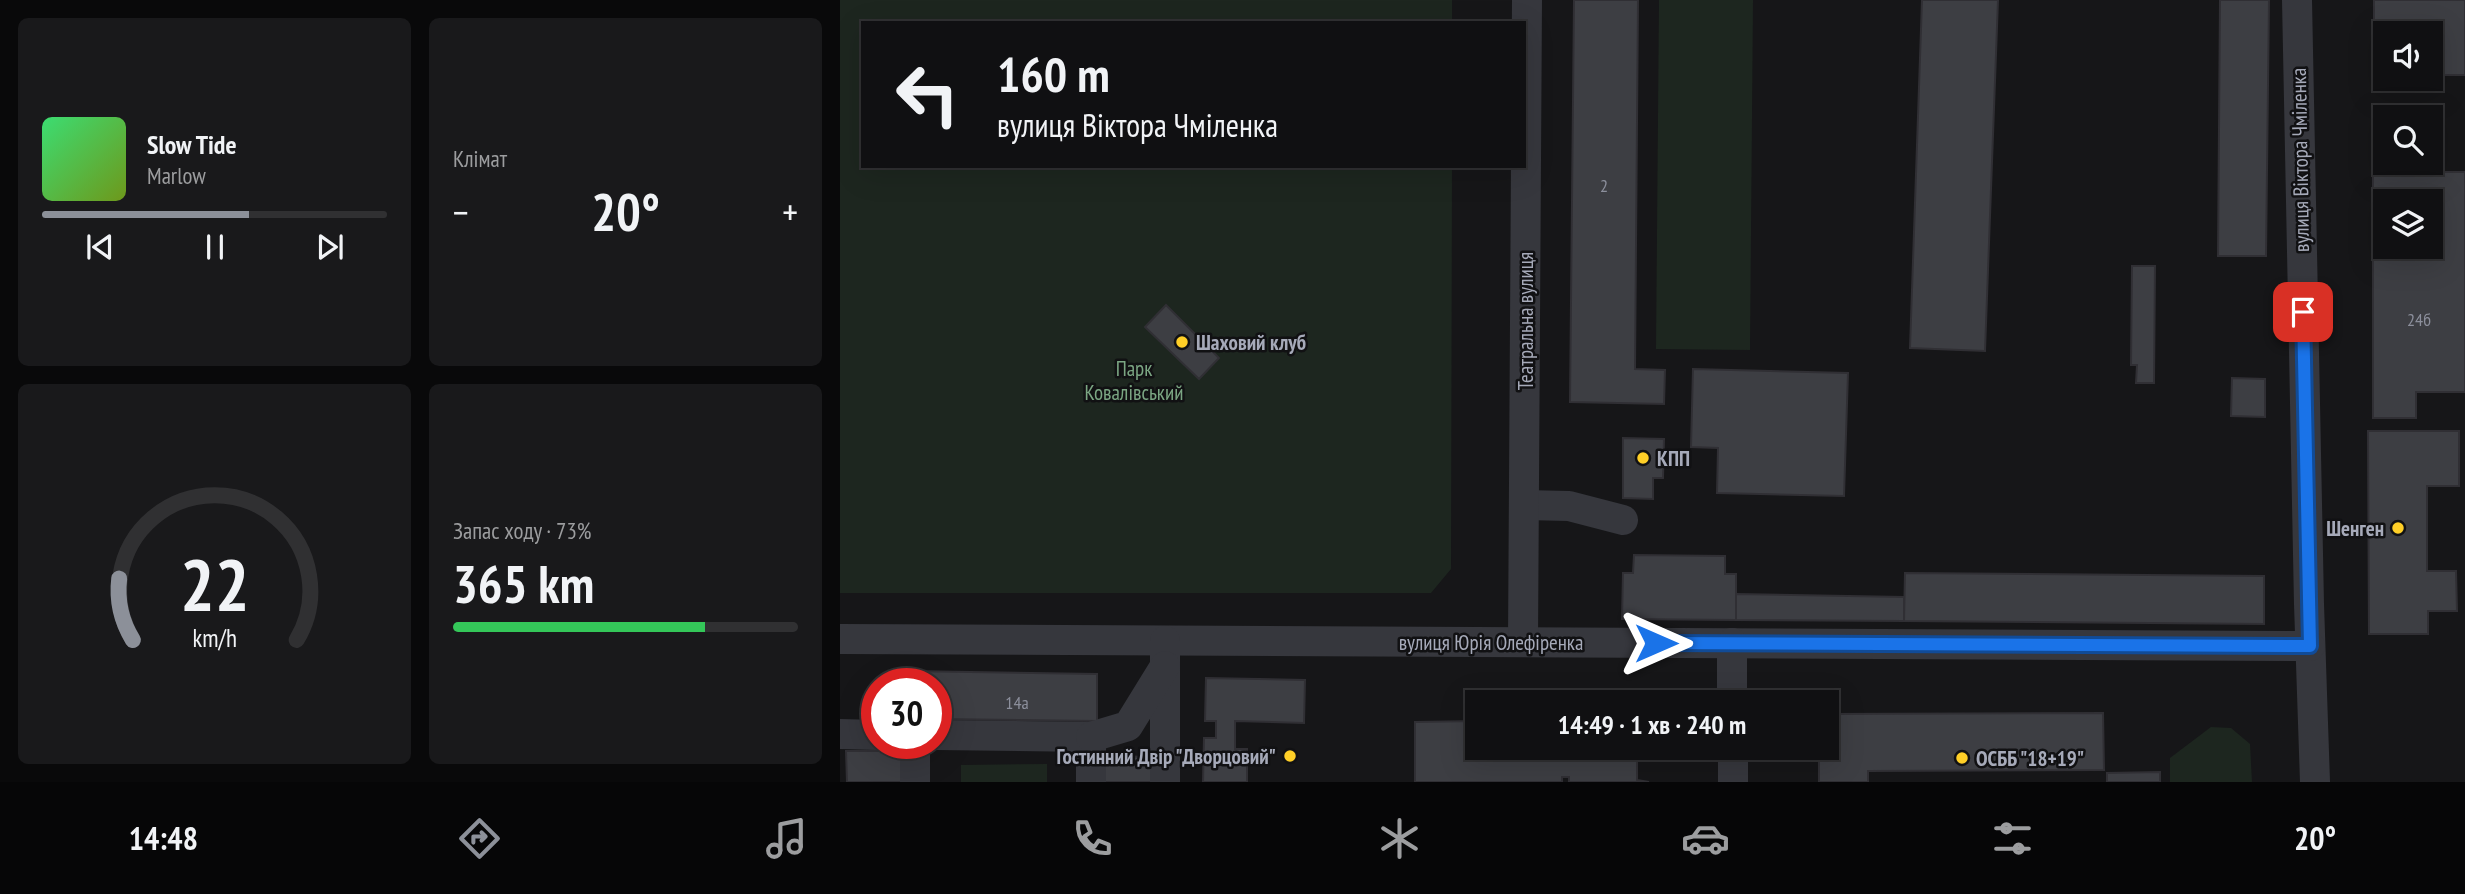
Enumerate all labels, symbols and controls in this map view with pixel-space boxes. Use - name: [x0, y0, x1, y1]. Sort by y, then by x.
- map controls: [2373, 21, 2443, 259]
- button: sound: [2373, 21, 2443, 91]
- text: 160 m: [997, 42, 1110, 106]
- icon: left: [882, 49, 973, 140]
- street label: вулиця Віктора Чміленка: [2285, 68, 2315, 252]
- text: вулиця Віктора Чміленка: [997, 104, 1278, 146]
- button: search: [2373, 105, 2443, 175]
- text: Slow Tide: [147, 128, 237, 161]
- text: Клімат: [453, 144, 507, 173]
- text: Marlow: [147, 161, 206, 190]
- house number: 2: [1600, 174, 1608, 197]
- text: 20°: [591, 178, 660, 245]
- text: −: [453, 187, 469, 236]
- text: +: [782, 187, 798, 236]
- button: layers: [2373, 189, 2443, 259]
- icon: previous: [81, 228, 119, 266]
- icon: pause: [196, 228, 234, 266]
- icon: next: [311, 228, 349, 266]
- street label: Театральна вулиця: [1512, 252, 1539, 390]
- pin: [2273, 282, 2333, 342]
- icon: arrive: [2284, 293, 2322, 331]
- house number: 24б: [2407, 308, 2431, 331]
- place label: Шаховий клуб: [1196, 329, 1306, 356]
- marker: Шаховий клуб: [1174, 334, 1190, 350]
- park label: Парк Ковалівський: [1085, 355, 1183, 406]
- place label: КПП: [1657, 445, 1690, 472]
- marker: КПП: [1635, 450, 1651, 466]
- place label: Шенген: [2326, 515, 2384, 542]
- text: Запас ходу · 73%: [453, 516, 591, 545]
- marker: Шенген: [2390, 520, 2406, 536]
- text: 22: [180, 536, 249, 630]
- text: 365 km: [453, 550, 594, 617]
- position arrow: [1619, 606, 1693, 680]
- text: km/h: [192, 622, 237, 654]
- street label: вулиця Юрія Олефіренка: [1399, 629, 1583, 656]
- speed limit sign: 30: [861, 668, 952, 759]
- house number: 14а: [1005, 691, 1029, 714]
- text: 14:49 · 1 хв · 240 m: [1558, 708, 1746, 741]
- place label: Гостинний Двір "Дворцовий": [1057, 743, 1276, 770]
- place label: ОСББ "18+19": [1976, 745, 2084, 772]
- marker: Гостинний Двір "Дворцовий": [1282, 748, 1298, 764]
- marker: ОСББ "18+19": [1954, 750, 1970, 766]
- icon: directions: [455, 814, 504, 863]
- icon: music: [762, 814, 811, 863]
- icon: phone: [1068, 814, 1117, 863]
- icon: climate: [1375, 814, 1424, 863]
- icon: car: [1681, 814, 1730, 863]
- icon: filters: [1988, 814, 2037, 863]
- text: 14:48: [129, 817, 198, 859]
- text: 20°: [2294, 817, 2336, 859]

